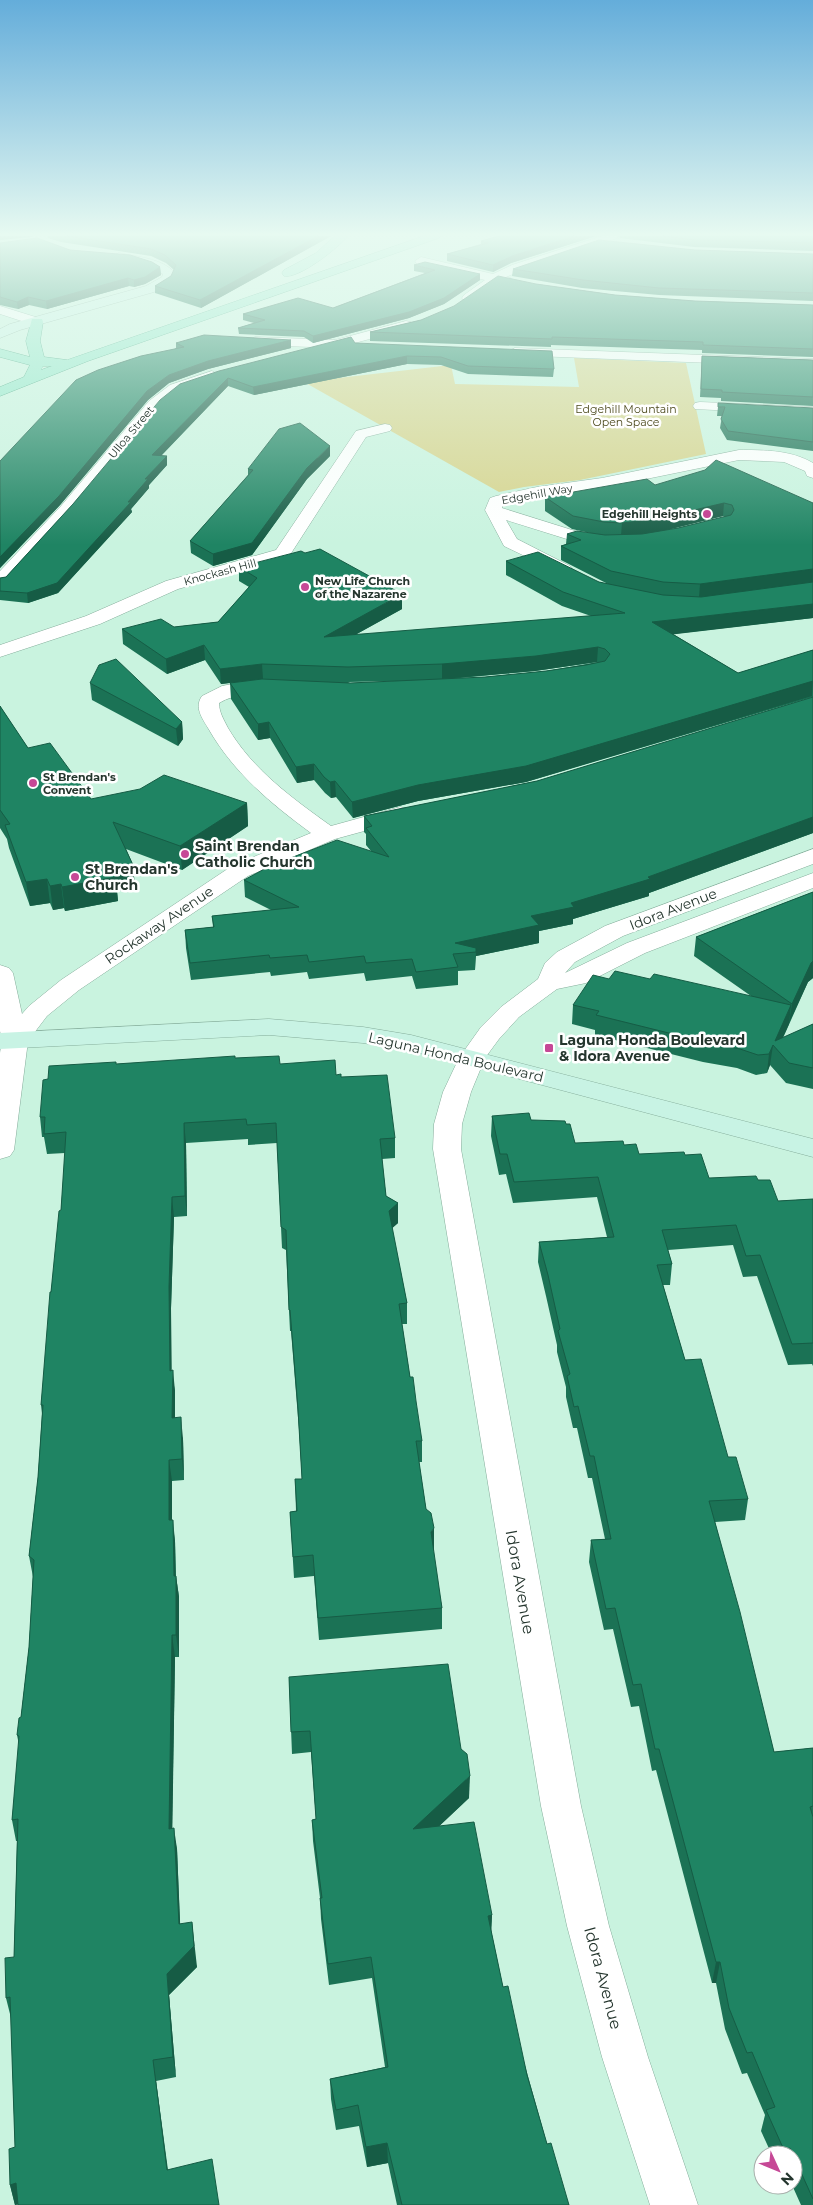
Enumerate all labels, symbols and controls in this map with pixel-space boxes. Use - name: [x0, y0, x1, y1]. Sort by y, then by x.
- park label: Edgehill Mountain Open Space: [575, 402, 677, 429]
- street label: Ulloa Street: [105, 403, 157, 461]
- street label: Edgehill Way: [500, 481, 574, 507]
- place label: Edgehill Heights: [602, 507, 697, 521]
- marker: Edgehill Heights: [701, 508, 713, 520]
- street label: Knockash Hill: [182, 556, 258, 588]
- place label: New Life Church of the Nazarene: [315, 574, 410, 601]
- marker: New Life Church of the Nazarene: [299, 581, 311, 593]
- place label: St Brendan's Convent: [43, 770, 116, 797]
- marker: St Brendan's Convent: [27, 777, 39, 789]
- place label: Saint Brendan Catholic Church: [195, 837, 313, 871]
- marker: Saint Brendan Catholic Church: [179, 848, 191, 860]
- place label: St Brendan's Church: [85, 860, 178, 894]
- marker: St Brendan's Church: [69, 871, 81, 883]
- street label: Rockaway Avenue: [101, 882, 217, 968]
- street label: Idora Avenue: [627, 884, 719, 934]
- street label: Laguna Honda Boulevard: [367, 1028, 545, 1086]
- place label: Laguna Honda Boulevard & Idora Avenue: [559, 1031, 745, 1065]
- marker: Laguna Honda Boulevard & Idora Avenue: [543, 1042, 555, 1054]
- street label: Idora Avenue: [501, 1528, 539, 1636]
- street label: Idora Avenue: [580, 1925, 626, 2031]
- north arrow: [753, 2145, 803, 2195]
- text: N: [777, 2169, 798, 2189]

